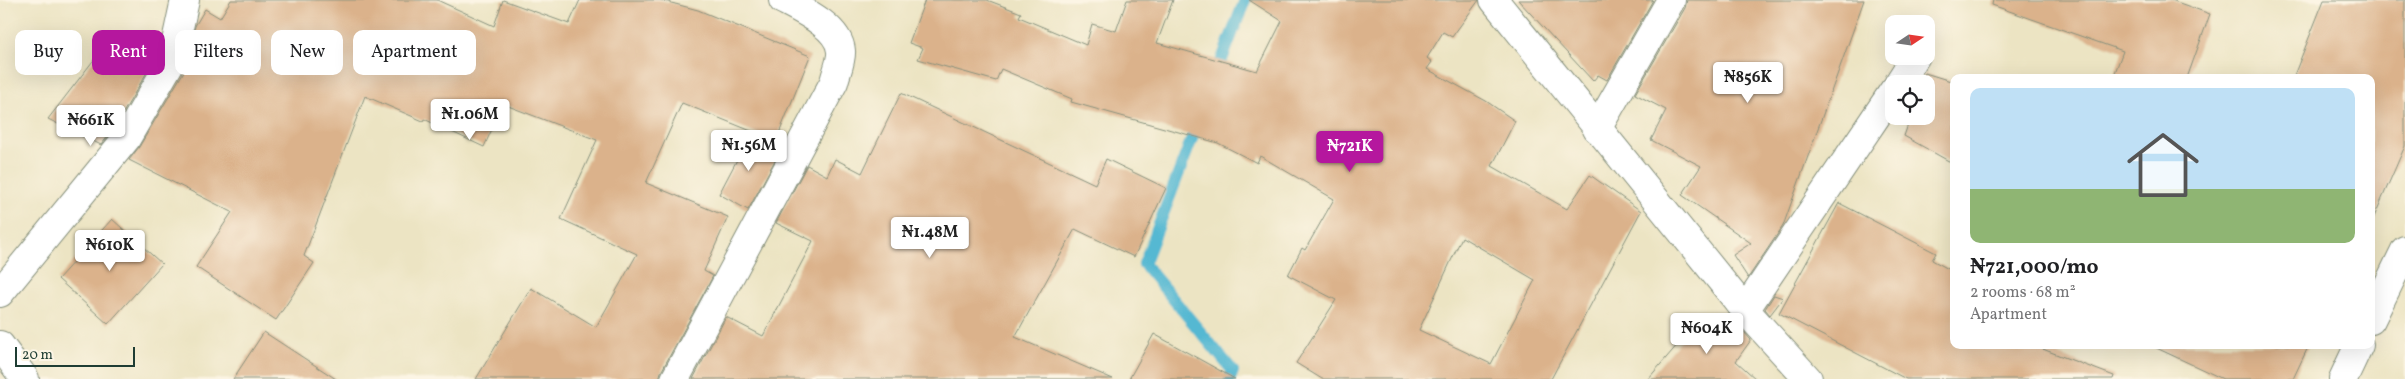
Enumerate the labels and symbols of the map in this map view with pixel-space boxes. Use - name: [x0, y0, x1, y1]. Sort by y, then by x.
- north arrow: [1885, 15, 1935, 65]
- pin: ₦856K: [1713, 62, 1783, 104]
- pin: ₦1.06M: [429, 98, 511, 141]
- pin: ₦661K: [56, 104, 126, 147]
- pin: ₦1.56M: [708, 130, 790, 172]
- pin: ₦721K: [1315, 130, 1385, 173]
- pin: ₦1.48M: [889, 216, 971, 259]
- pin: ₦610K: [75, 230, 145, 272]
- pin: ₦604K: [1672, 312, 1742, 355]
- scale bar: [15, 344, 135, 367]

